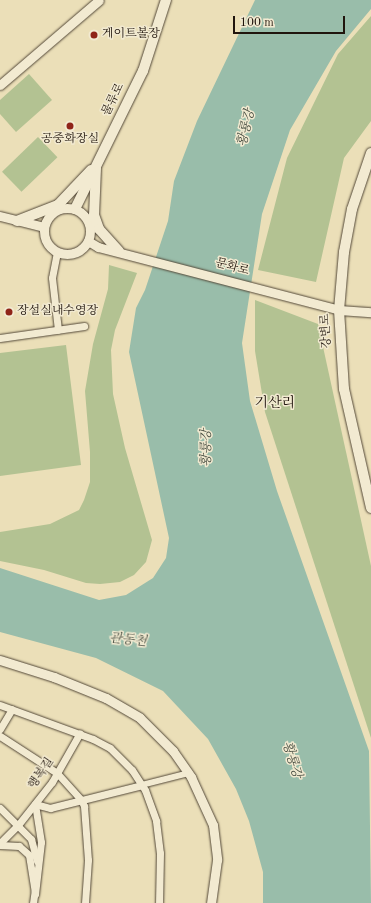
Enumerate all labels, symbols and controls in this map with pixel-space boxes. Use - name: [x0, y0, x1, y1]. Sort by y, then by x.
- scale bar: [235, 8, 347, 34]
- text: 100 m: [240, 17, 274, 29]
- place label: 게이트볼장: [102, 28, 160, 42]
- marker: 게이트볼장: [89, 30, 99, 40]
- street label: 물류로: [100, 81, 128, 119]
- water label: 황룡강: [235, 108, 259, 148]
- marker: 공중화장실: [65, 121, 75, 131]
- place label: 공중화장실: [41, 133, 99, 147]
- street label: 문화로: [213, 257, 251, 279]
- place label: 장설실내수영장: [17, 305, 98, 319]
- marker: 장설실내수영장: [4, 307, 14, 317]
- street label: 강변로: [319, 313, 335, 349]
- district label: 기산리: [255, 395, 295, 411]
- water label: 황룡강: [199, 429, 215, 467]
- water label: 관동천: [108, 631, 148, 651]
- water label: 황룡강: [278, 740, 304, 780]
- street label: 행복길: [26, 756, 58, 792]

